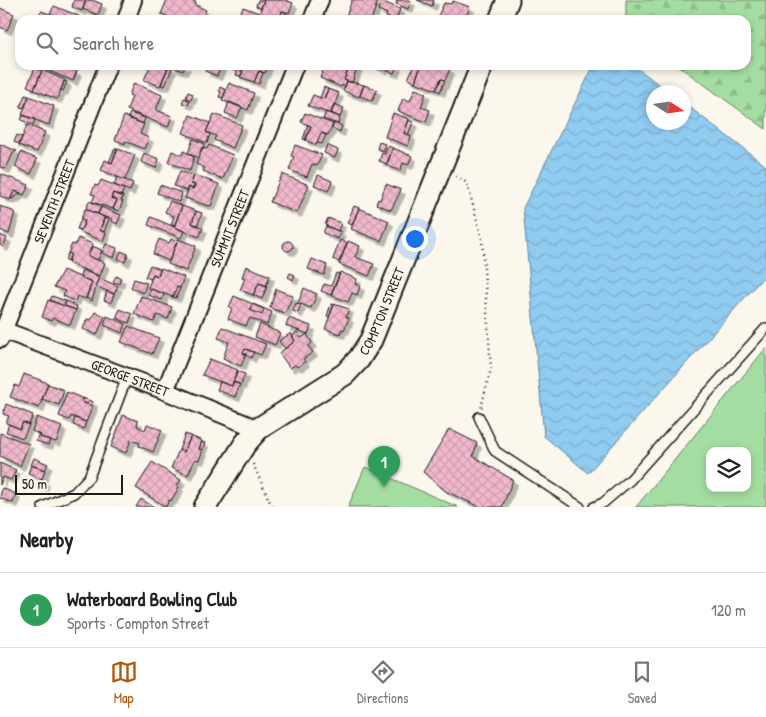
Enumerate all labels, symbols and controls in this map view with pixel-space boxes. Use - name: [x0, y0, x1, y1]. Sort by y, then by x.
- search box: [15, 15, 751, 70]
- icon: search: [33, 29, 61, 57]
- text: Search here: [73, 30, 154, 56]
- north arrow: [646, 85, 691, 130]
- street label: SEVENTH STREET: [29, 156, 79, 246]
- street label: SUMMIT STREET: [205, 186, 254, 270]
- your location: [402, 226, 428, 252]
- street label: COMPTON STREET: [354, 264, 409, 359]
- street label: GEORGE STREET: [89, 354, 172, 401]
- pin: 1: [368, 446, 400, 487]
- map controls: [706, 447, 751, 492]
- button: layers: [706, 447, 751, 492]
- scale bar: [15, 472, 122, 495]
- text: 50 m: [22, 474, 47, 493]
- text: Nearby: [20, 525, 73, 554]
- text: Waterboard Bowling Club: [67, 586, 237, 612]
- text: 1: [33, 599, 39, 621]
- text: 120 m: [711, 599, 746, 621]
- text: Sports · Compton Street: [67, 612, 209, 634]
- tab: Map: [110, 658, 138, 707]
- tab: Directions: [357, 658, 408, 707]
- tab: Saved: [628, 658, 656, 707]

